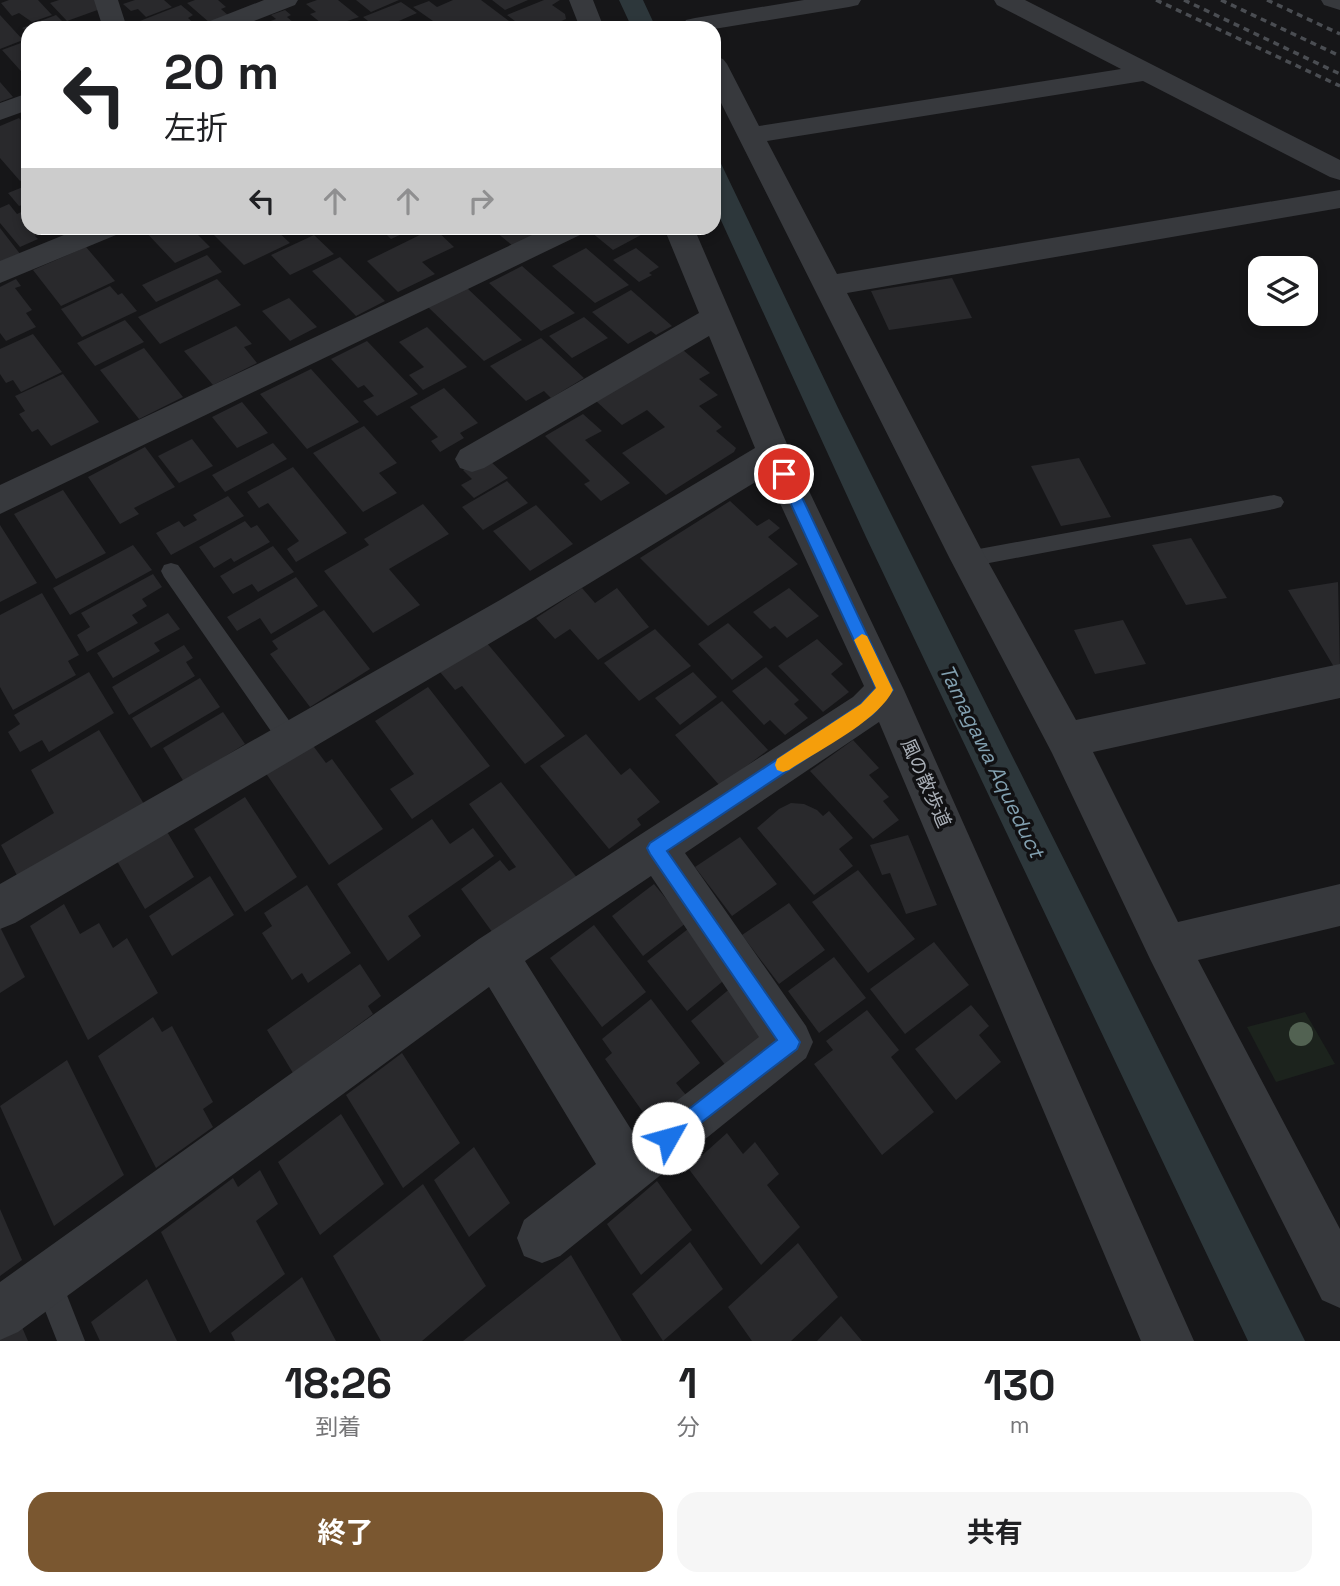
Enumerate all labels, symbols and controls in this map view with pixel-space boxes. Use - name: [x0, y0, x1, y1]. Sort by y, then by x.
- text: 20 m: [164, 41, 279, 103]
- icon: left: [49, 49, 140, 140]
- text: 左折: [164, 108, 228, 148]
- icon: left: [243, 182, 281, 220]
- icon: ahead: [316, 182, 354, 220]
- icon: ahead: [389, 182, 427, 220]
- icon: right: [462, 182, 500, 220]
- map controls: [1248, 256, 1318, 326]
- button: layers: [1248, 256, 1318, 326]
- pin: [754, 444, 814, 504]
- icon: arrive: [765, 455, 803, 493]
- water label: Tamagawa Aqueduct: [933, 660, 1052, 864]
- street label: 風の散歩道: [895, 735, 957, 831]
- position arrow: [631, 1101, 705, 1175]
- text: 18:26: [284, 1357, 392, 1410]
- text: 1: [678, 1357, 697, 1410]
- text: 130: [984, 1359, 1056, 1412]
- text: m: [1010, 1410, 1030, 1440]
- text: 到着: [315, 1412, 361, 1442]
- text: 分: [676, 1412, 699, 1442]
- button: 終了: [28, 1492, 663, 1572]
- button: 共有: [677, 1492, 1312, 1572]

